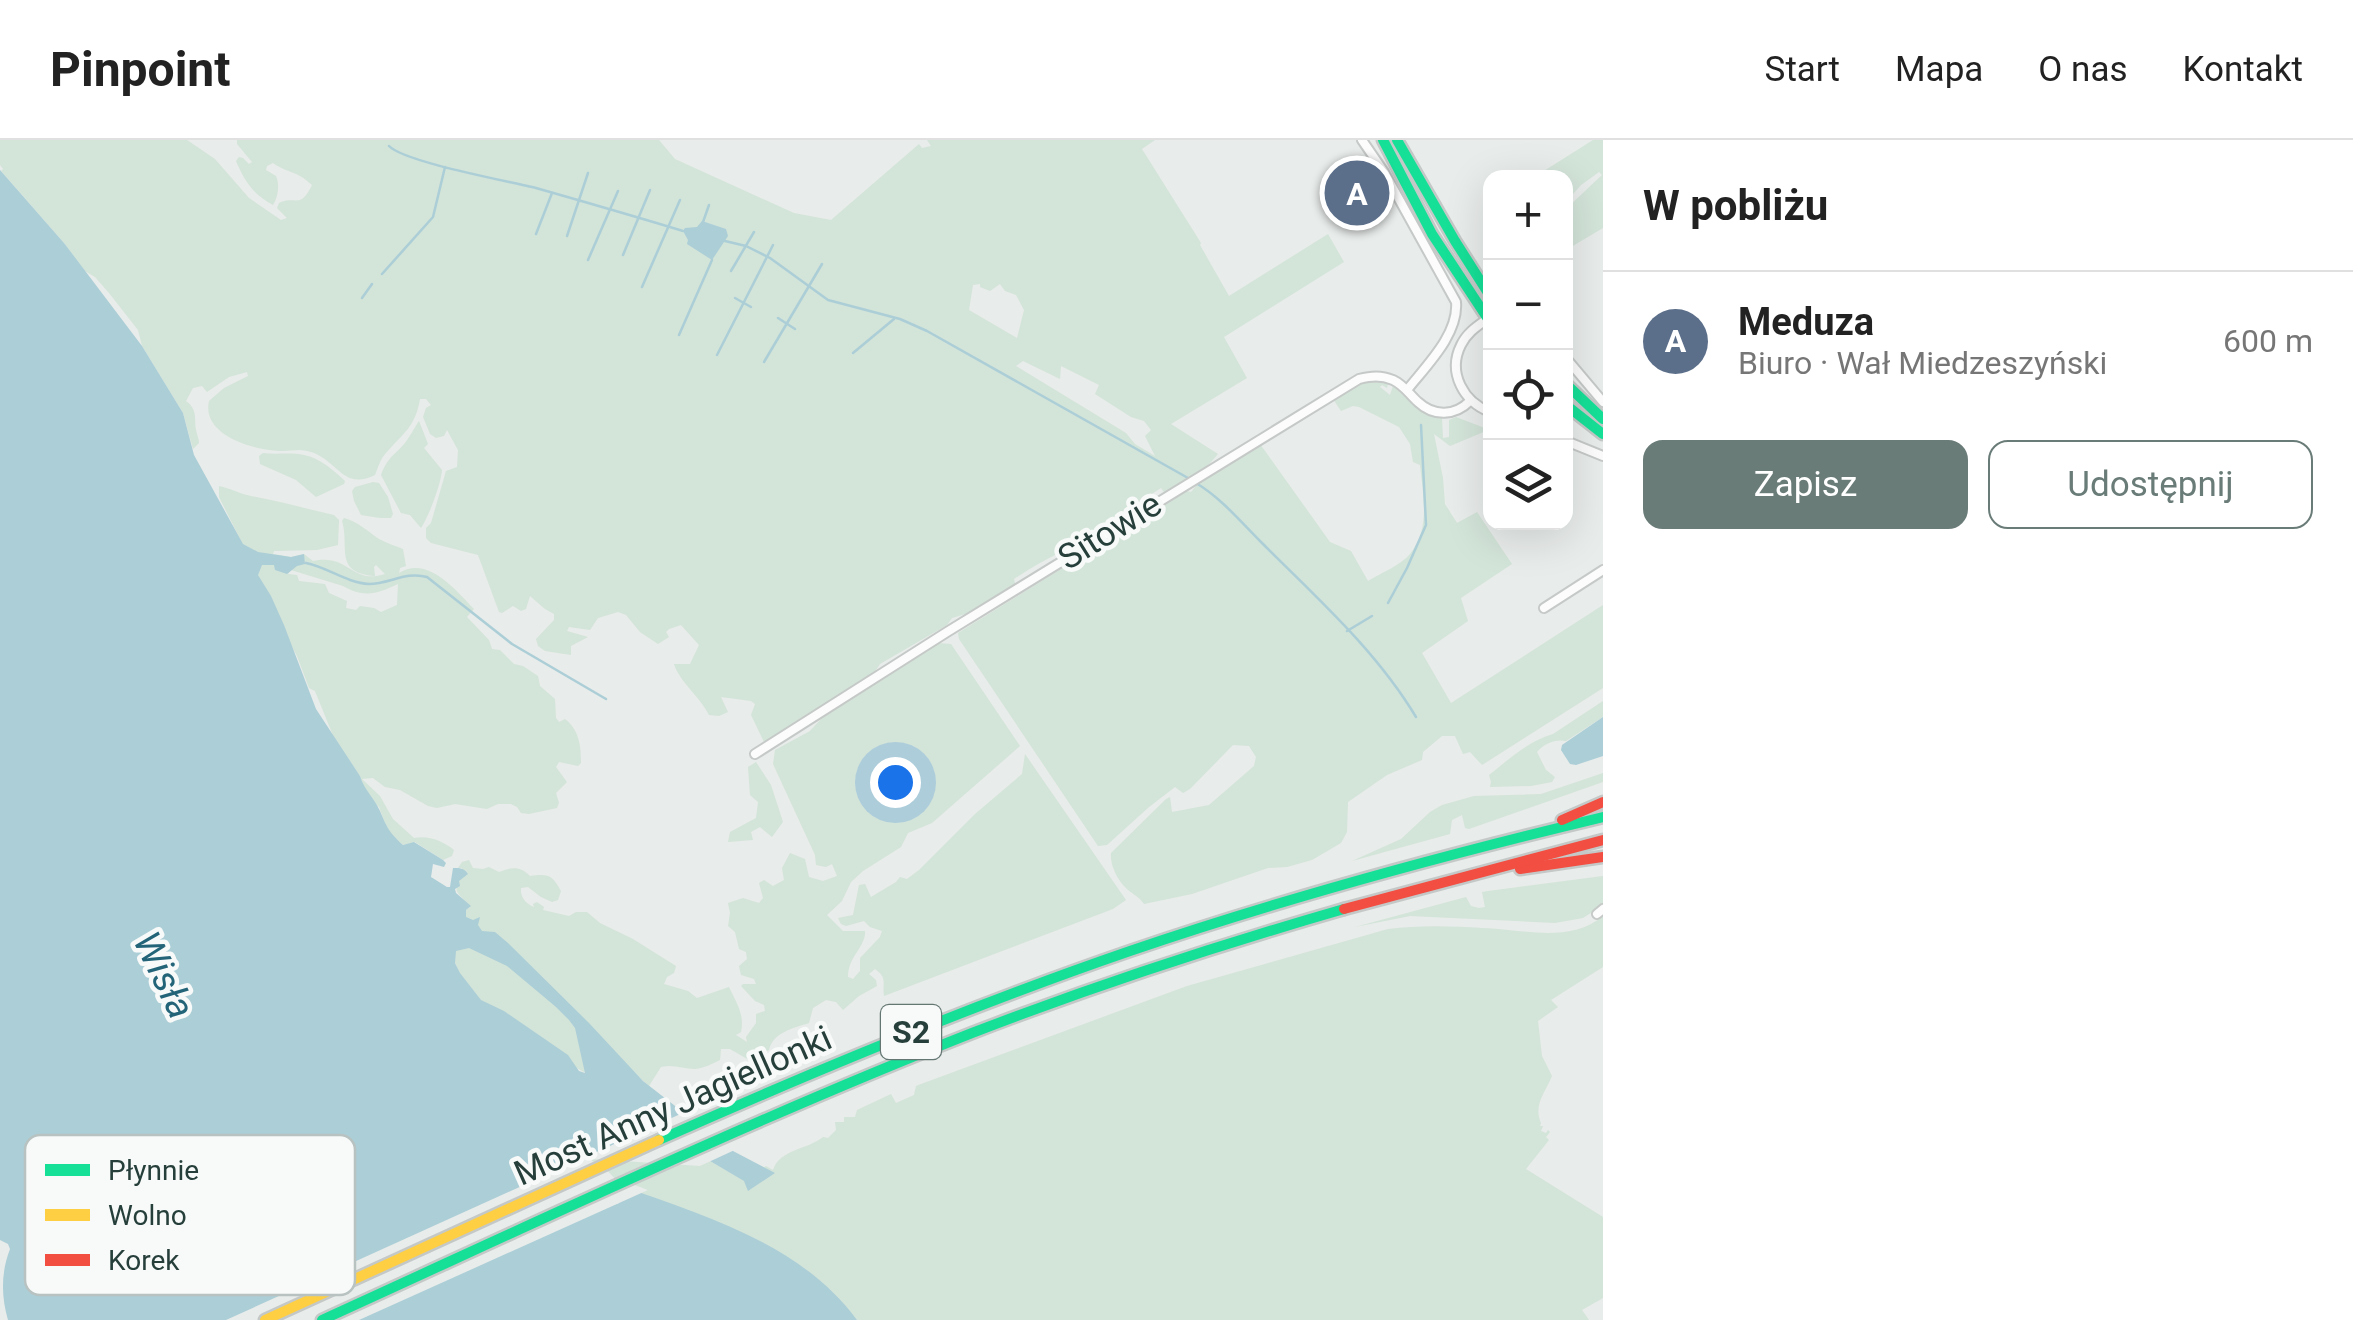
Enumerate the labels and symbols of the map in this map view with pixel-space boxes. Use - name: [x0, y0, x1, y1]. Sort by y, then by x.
- pin: A: [1324, 155, 1390, 230]
- street label: Sitowie: [1051, 483, 1169, 579]
- your location: [870, 757, 921, 808]
- water label: Wisła: [124, 925, 204, 1025]
- road number: S2: [881, 1005, 941, 1059]
- street label: Most Anny Jagiellonki: [508, 1017, 838, 1195]
- legend: [25, 1135, 355, 1295]
- text: Płynnie: [108, 1154, 199, 1187]
- text: Wolno: [108, 1199, 187, 1232]
- text: Korek: [108, 1244, 180, 1277]

